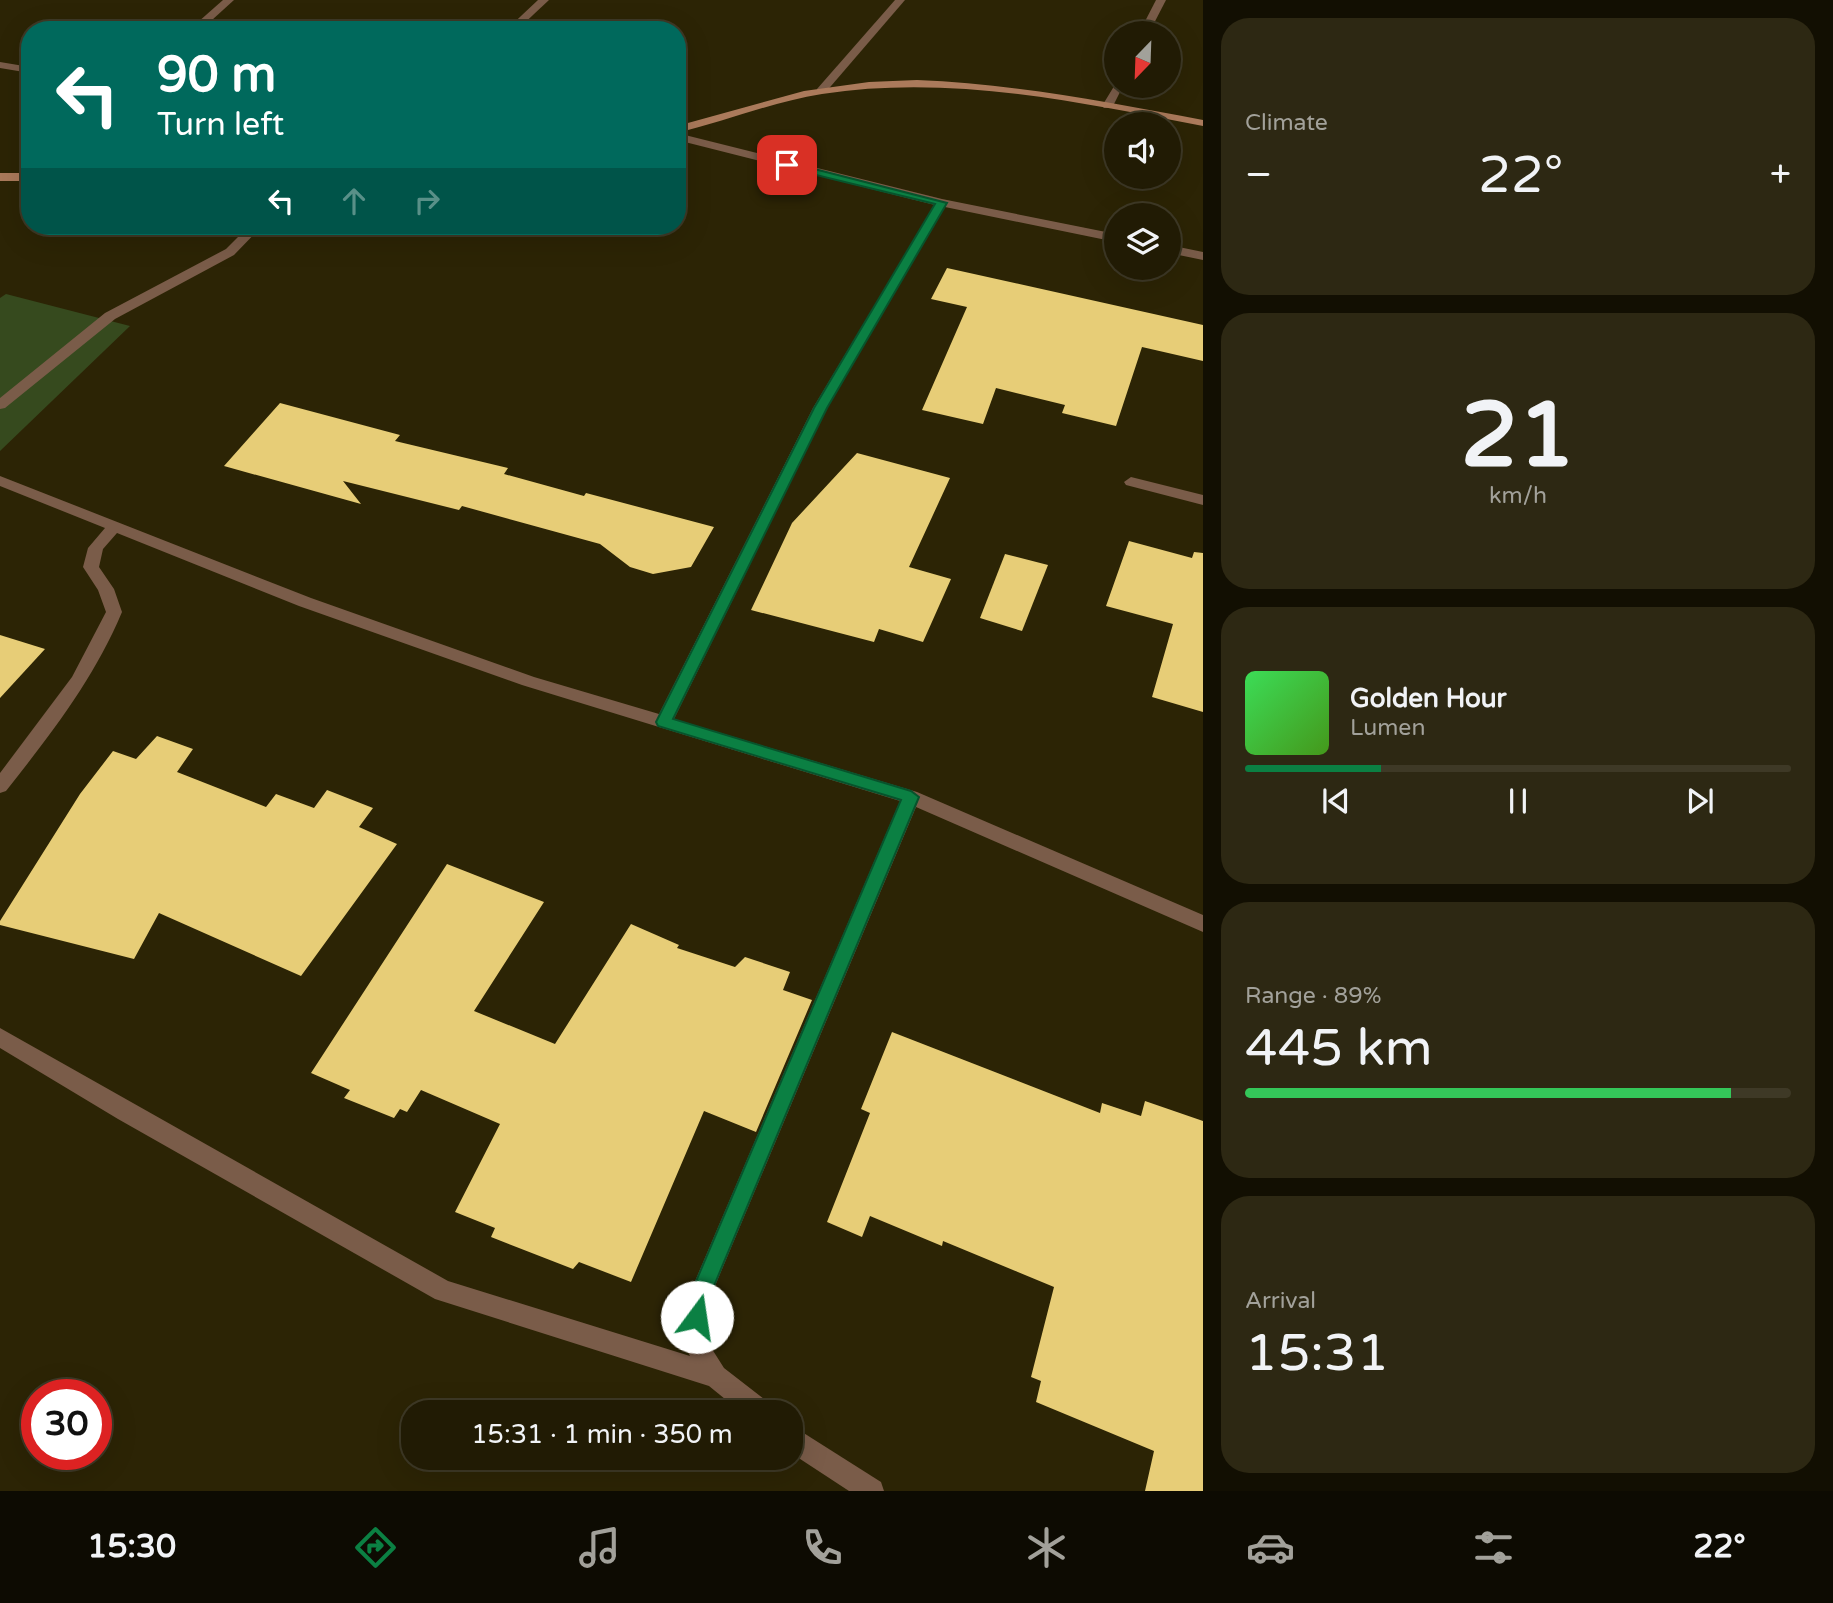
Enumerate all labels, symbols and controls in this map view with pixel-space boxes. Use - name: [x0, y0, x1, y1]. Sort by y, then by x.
- north arrow: [1104, 21, 1181, 98]
- map controls: [1104, 21, 1181, 280]
- text: 90 m: [157, 46, 276, 105]
- icon: left: [42, 49, 133, 140]
- text: Turn left: [157, 106, 284, 144]
- text: Climate: [1245, 109, 1328, 137]
- button: sound: [1104, 112, 1181, 189]
- pin: [757, 135, 817, 195]
- text: 22°: [1478, 144, 1563, 207]
- icon: arrive: [768, 146, 806, 184]
- text: −: [1245, 152, 1272, 198]
- text: +: [1770, 152, 1791, 198]
- icon: left: [262, 182, 300, 220]
- icon: ahead: [335, 182, 373, 220]
- icon: right: [408, 182, 446, 220]
- button: layers: [1104, 203, 1181, 280]
- text: 21: [1461, 381, 1575, 491]
- text: km/h: [1489, 482, 1547, 510]
- text: Golden Hour: [1350, 683, 1507, 714]
- text: Lumen: [1350, 714, 1425, 742]
- icon: previous: [1317, 782, 1355, 820]
- icon: pause: [1499, 782, 1537, 820]
- icon: next: [1681, 782, 1719, 820]
- text: Range · 89%: [1245, 982, 1381, 1010]
- text: 445 km: [1245, 1017, 1433, 1080]
- position arrow: [660, 1280, 734, 1354]
- text: Arrival: [1245, 1287, 1316, 1315]
- text: 15:31: [1245, 1322, 1389, 1385]
- speed limit sign: 30: [21, 1379, 112, 1470]
- text: 15:31 · 1 min · 350 m: [471, 1419, 733, 1450]
- icon: directions: [351, 1523, 400, 1572]
- icon: music: [575, 1523, 624, 1572]
- icon: phone: [798, 1523, 847, 1572]
- icon: climate: [1022, 1523, 1071, 1572]
- icon: car: [1246, 1523, 1295, 1572]
- icon: filters: [1469, 1523, 1518, 1572]
- text: 15:30: [87, 1528, 176, 1566]
- text: 22°: [1693, 1528, 1746, 1566]

